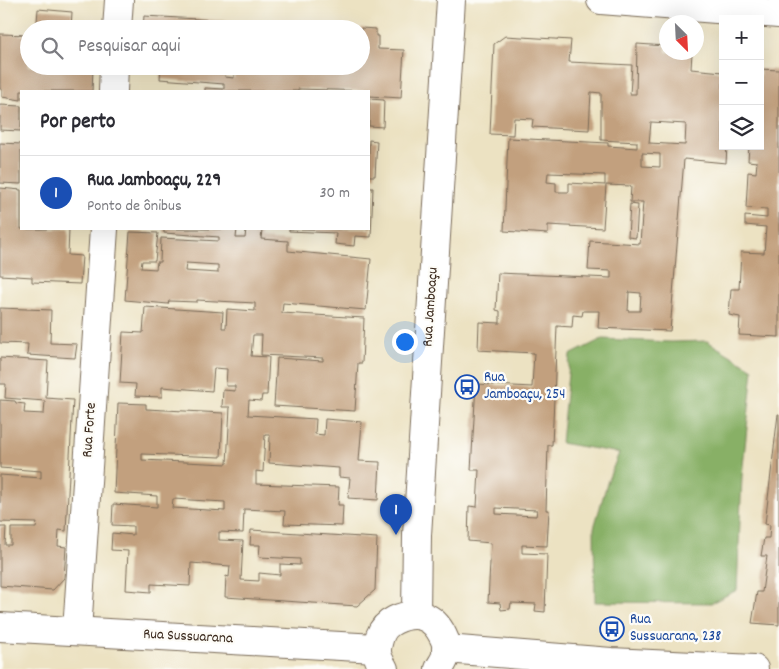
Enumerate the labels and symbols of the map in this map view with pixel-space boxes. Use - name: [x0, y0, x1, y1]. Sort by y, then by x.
- north arrow: [659, 15, 704, 60]
- street label: Rua Jamboaçu: [417, 266, 445, 348]
- your location: [392, 329, 418, 355]
- place label: Rua Jamboaçu, 254: [484, 367, 566, 406]
- bus stop icon: Rua Jamboaçu, 254: [454, 374, 480, 400]
- street label: Rua Forte: [77, 401, 103, 458]
- pin: 1: [380, 494, 412, 535]
- place label: Rua Sussuarana, 238: [630, 609, 721, 648]
- bus stop icon: Rua Sussuarana, 238: [599, 616, 625, 642]
- street label: Rua Sussuarana: [142, 624, 234, 650]

